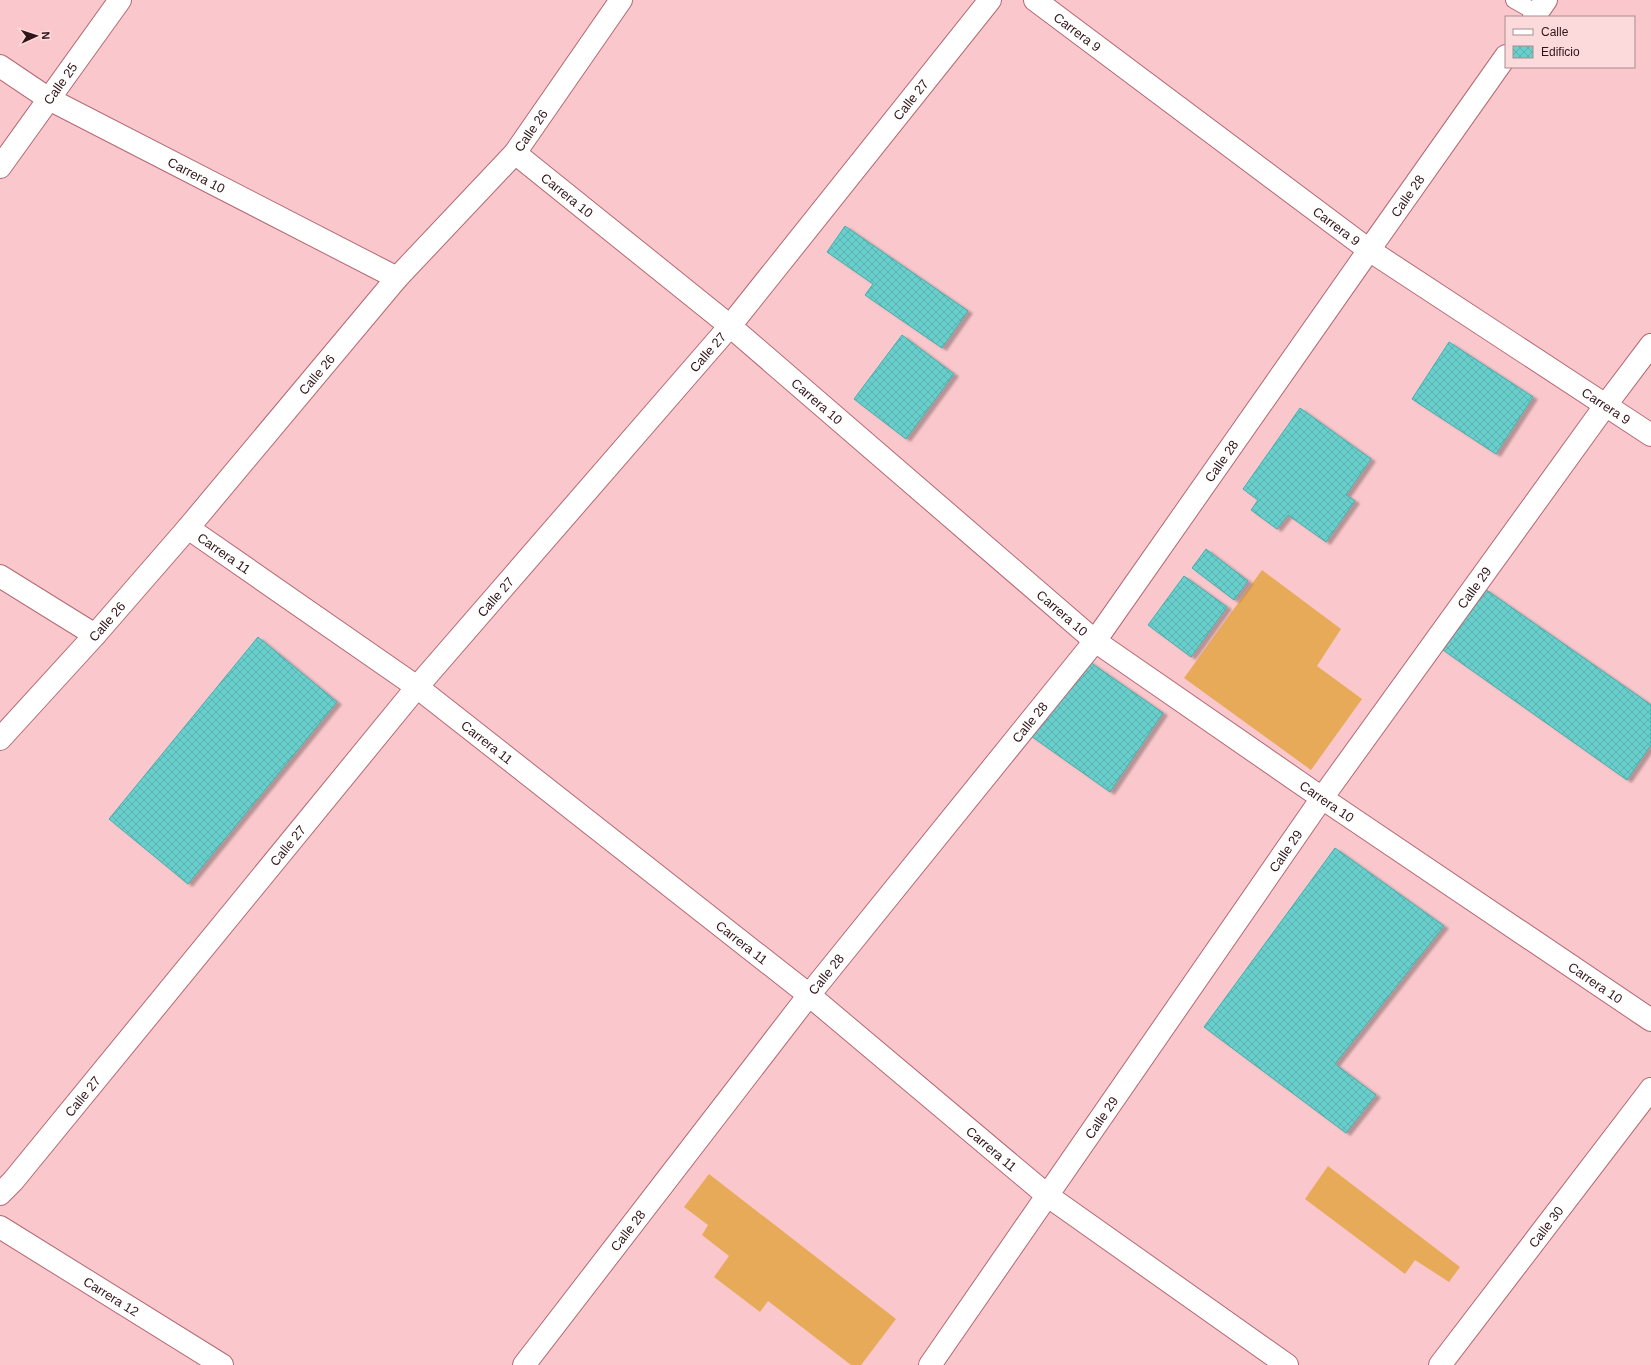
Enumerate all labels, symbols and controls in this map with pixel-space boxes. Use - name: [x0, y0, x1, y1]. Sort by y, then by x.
- street label: Carrera 9: [1051, 10, 1104, 55]
- north arrow: [16, 16, 56, 56]
- legend: [1505, 16, 1635, 68]
- text: Calle: [1541, 25, 1569, 39]
- text: N: [40, 31, 52, 40]
- text: Edificio: [1541, 45, 1580, 59]
- street label: Calle 25: [40, 60, 81, 107]
- street label: Calle 27: [890, 77, 932, 123]
- street label: Calle 26: [511, 107, 551, 154]
- street label: Carrera 10: [165, 154, 227, 196]
- street label: Carrera 10: [538, 170, 596, 221]
- street label: Calle 28: [1388, 172, 1428, 220]
- street label: Carrera 9: [1310, 204, 1363, 249]
- street label: Calle 27: [687, 329, 729, 375]
- street label: Calle 26: [296, 351, 338, 398]
- street label: Carrera 10: [788, 376, 845, 428]
- street label: Carrera 9: [1579, 385, 1633, 427]
- street label: Calle 28: [1202, 437, 1241, 485]
- street label: Carrera 11: [194, 530, 253, 577]
- street label: Calle 29: [1454, 564, 1494, 611]
- street label: Calle 27: [474, 574, 517, 620]
- street label: Carrera 10: [1034, 587, 1091, 639]
- street label: Calle 26: [86, 599, 129, 645]
- street label: Calle 28: [1009, 699, 1051, 746]
- street label: Carrera 11: [458, 718, 516, 767]
- street label: Carrera 10: [1297, 778, 1357, 825]
- street label: Calle 27: [267, 822, 309, 869]
- street label: Calle 29: [1266, 827, 1306, 875]
- street label: Carrera 11: [713, 918, 770, 968]
- street label: Calle 28: [805, 951, 847, 998]
- street label: Carrera 10: [1565, 959, 1625, 1007]
- street label: Calle 27: [62, 1073, 104, 1120]
- street label: Calle 29: [1082, 1094, 1121, 1142]
- street label: Carrera 11: [963, 1124, 1020, 1174]
- street label: Calle 30: [1526, 1204, 1567, 1251]
- street label: Calle 28: [608, 1207, 649, 1254]
- street label: Carrera 12: [81, 1274, 141, 1319]

